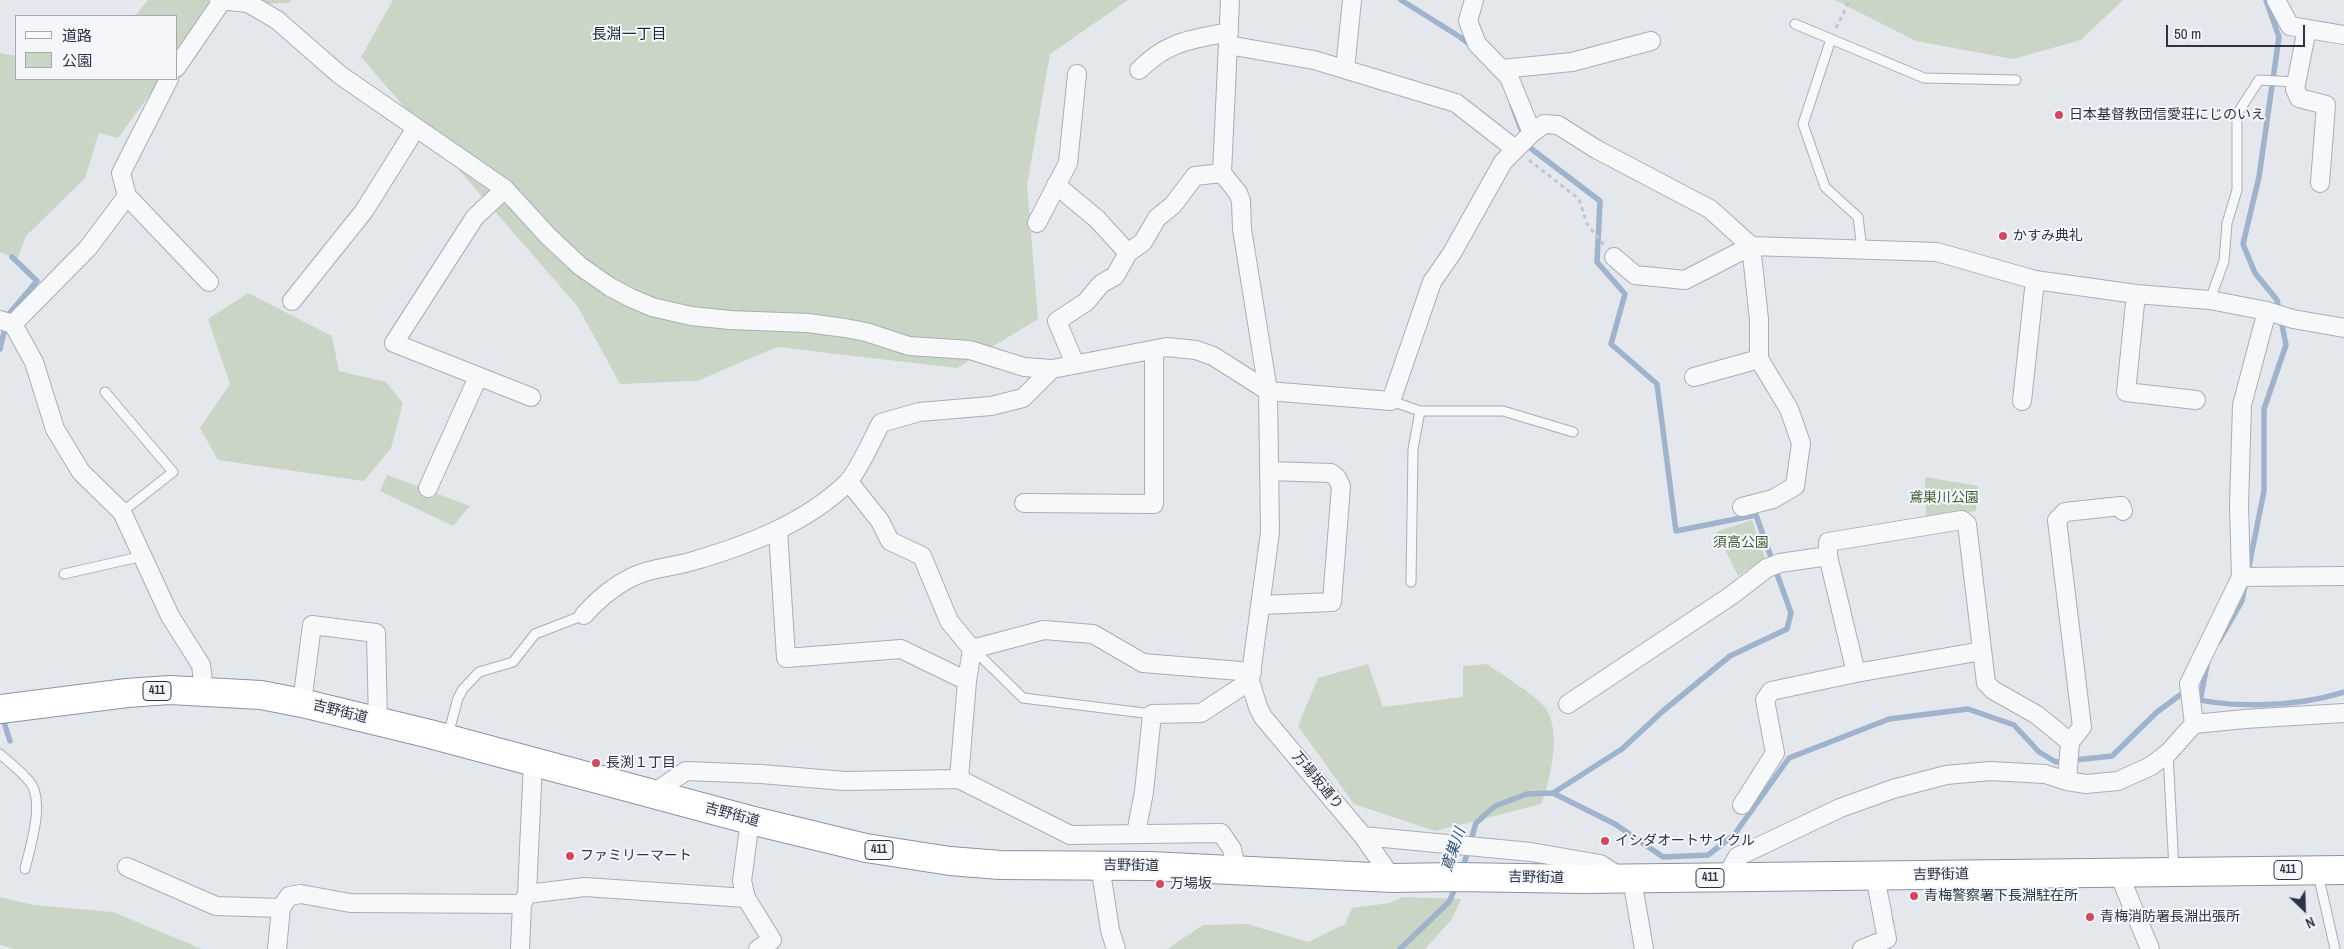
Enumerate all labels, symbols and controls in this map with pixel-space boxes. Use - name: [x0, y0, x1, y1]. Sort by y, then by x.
- legend: [15, 15, 178, 80]
- scale bar: [2169, 15, 2308, 47]
- text: 50 m: [2174, 23, 2201, 44]
- text: 道路: [62, 25, 92, 46]
- district label: 長淵一丁目: [592, 26, 666, 44]
- text: 公園: [62, 50, 92, 71]
- place label: 日本基督教団信愛荘にじのいえ: [2069, 107, 2265, 123]
- marker: 日本基督教団信愛荘にじのいえ: [2053, 109, 2065, 121]
- place label: かすみ典礼: [2013, 228, 2083, 244]
- marker: かすみ典礼: [1997, 230, 2009, 242]
- park label: 鳶巣川公園: [1909, 490, 1979, 506]
- park label: 須高公園: [1713, 535, 1769, 551]
- road number: 411: [143, 681, 171, 700]
- street label: 吉野街道: [311, 697, 369, 727]
- street label: 万場坂通り: [1288, 749, 1346, 813]
- place label: 長渕１丁目: [606, 755, 676, 771]
- marker: 長渕１丁目: [590, 757, 602, 769]
- street label: 吉野街道: [703, 800, 761, 830]
- water label: 鳶巣川: [1438, 826, 1470, 874]
- place label: イシダオートサイクル: [1615, 833, 1755, 849]
- marker: イシダオートサイクル: [1599, 835, 1611, 847]
- road number: 411: [865, 840, 893, 860]
- place label: ファミリーマート: [580, 848, 692, 864]
- marker: ファミリーマート: [564, 850, 576, 862]
- street label: 吉野街道: [1103, 857, 1159, 875]
- road number: 411: [2274, 860, 2302, 880]
- street label: 吉野街道: [1913, 866, 1969, 884]
- road number: 411: [1696, 868, 1724, 888]
- street label: 吉野街道: [1508, 869, 1564, 887]
- place label: 万場坂: [1170, 876, 1212, 892]
- marker: 万場坂: [1154, 878, 1166, 890]
- north arrow: [2279, 884, 2329, 934]
- place label: 青梅警察署下長淵駐在所: [1924, 888, 2078, 904]
- marker: 青梅警察署下長淵駐在所: [1908, 890, 1920, 902]
- place label: 青梅消防署長淵出張所: [2100, 909, 2240, 925]
- marker: 青梅消防署長淵出張所: [2084, 911, 2096, 923]
- text: N: [2303, 913, 2318, 933]

